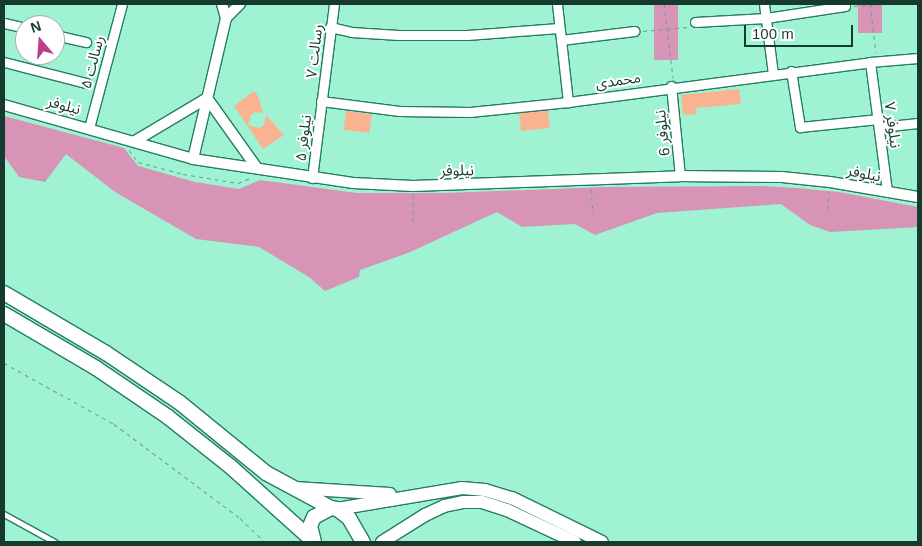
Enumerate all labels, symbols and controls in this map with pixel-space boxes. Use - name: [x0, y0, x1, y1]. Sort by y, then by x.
- north arrow: [15, 15, 65, 65]
- scale bar: [747, 15, 856, 47]
- text: N: [28, 18, 43, 36]
- street label: رسالت ۷: [302, 23, 326, 79]
- text: 100 m: [752, 25, 794, 42]
- street label: رسالت ۵: [76, 33, 108, 91]
- street label: محمدی: [594, 68, 642, 92]
- street label: نیلوفر: [45, 92, 83, 118]
- street label: نیلوفر ۷: [881, 101, 905, 149]
- street label: نیلوفر 6: [651, 109, 673, 157]
- street label: نیلوفر ۵: [291, 114, 315, 162]
- street label: نیلوفر: [440, 161, 474, 179]
- street label: نیلوفر: [846, 161, 882, 185]

